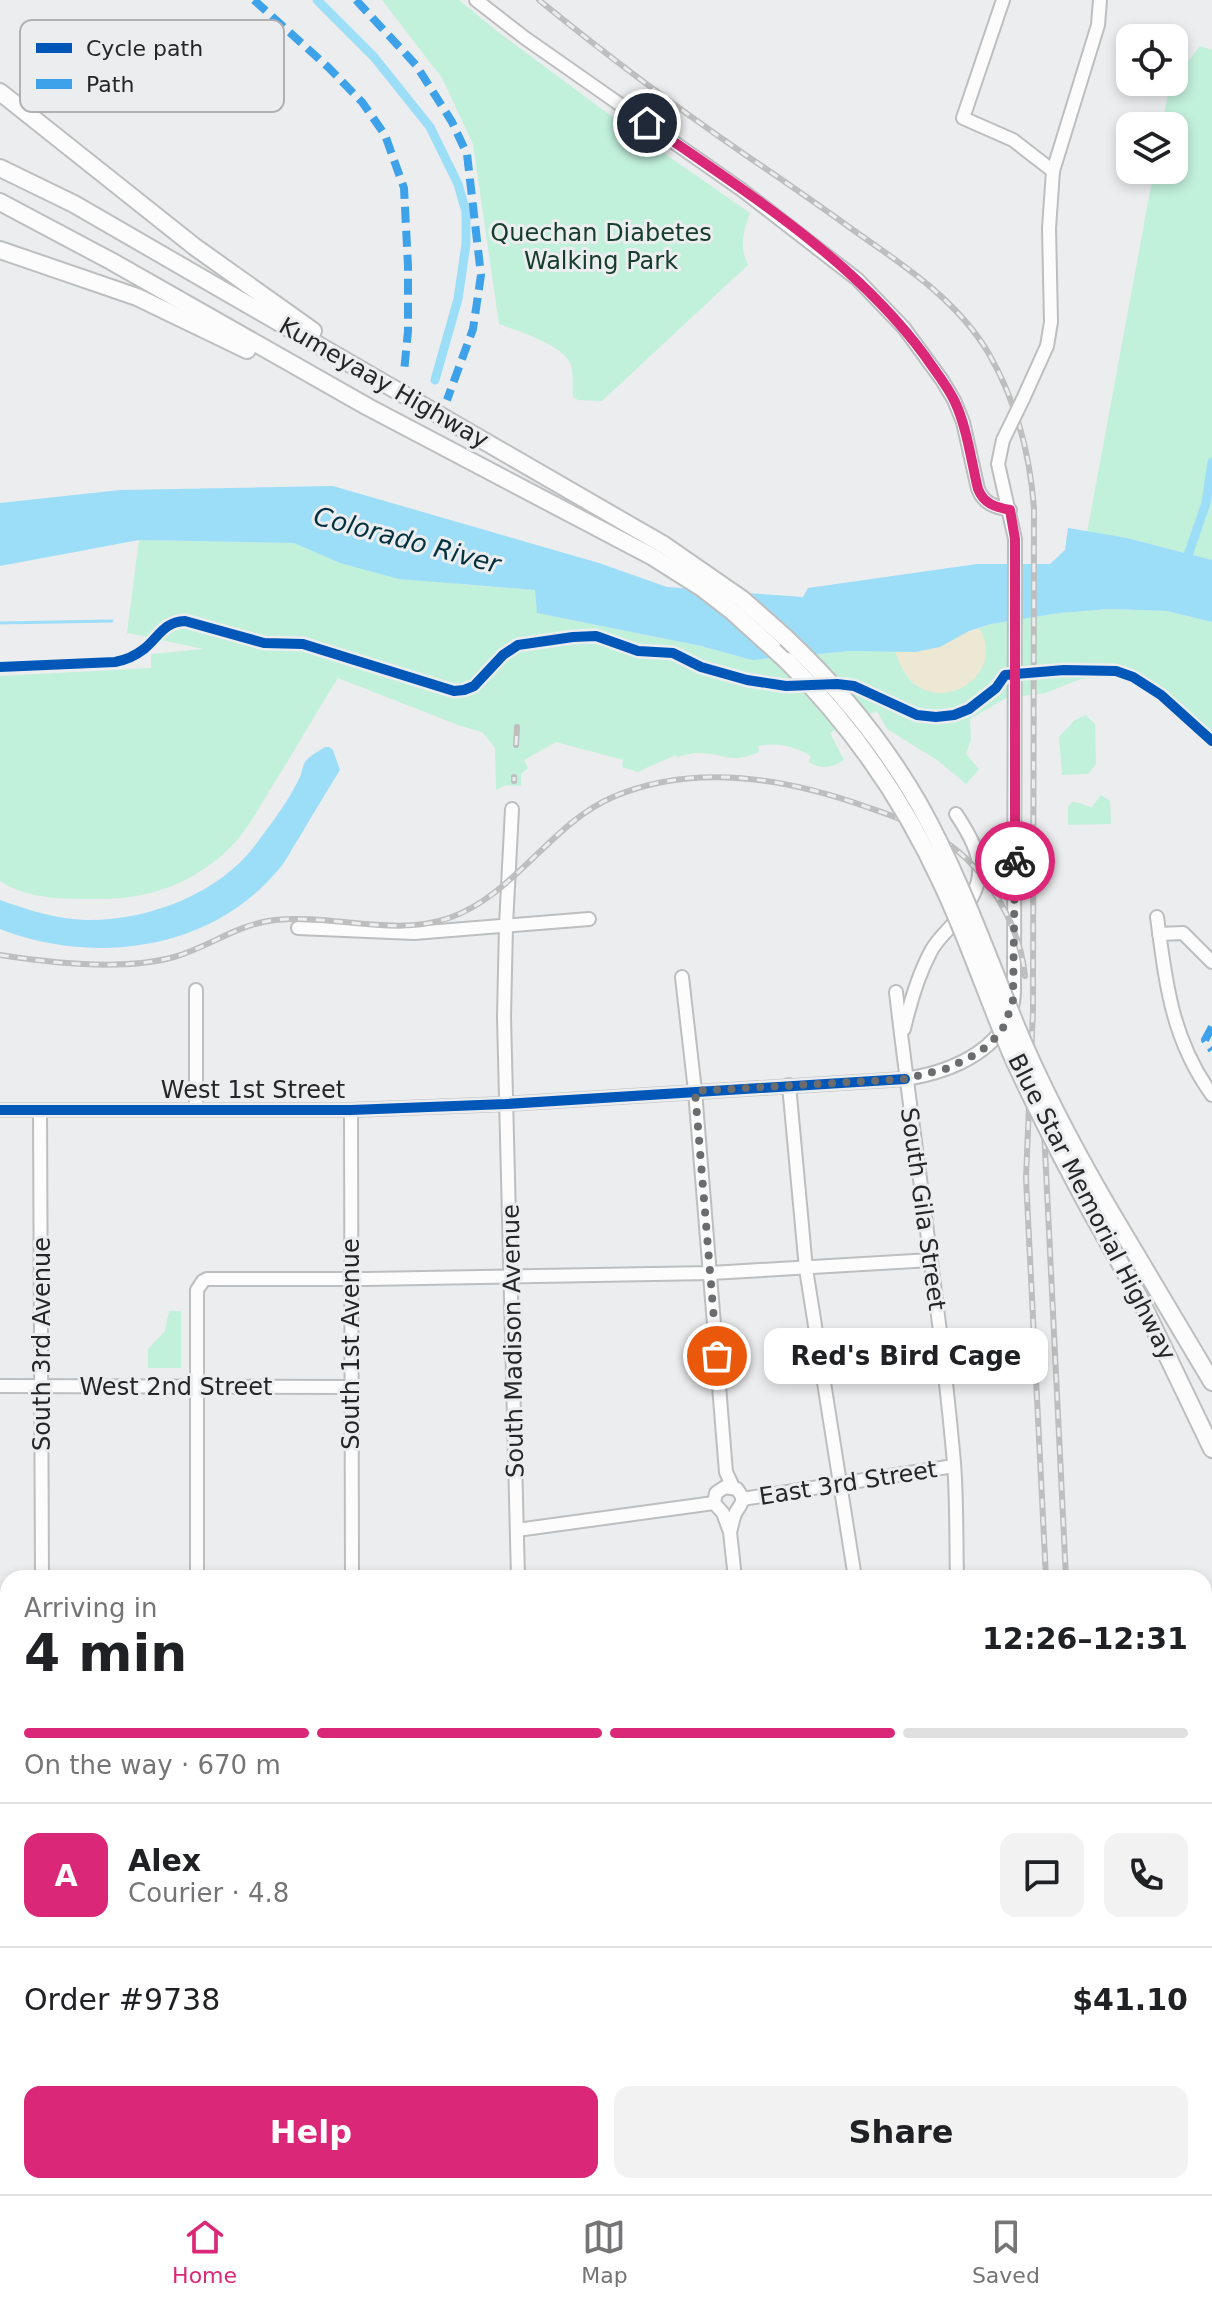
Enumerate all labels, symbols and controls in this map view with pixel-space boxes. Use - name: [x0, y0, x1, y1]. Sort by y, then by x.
- legend: [20, 20, 284, 112]
- map controls: [1116, 24, 1188, 184]
- button: locate: [1116, 24, 1188, 96]
- text: Cycle path: [86, 36, 203, 61]
- text: Path: [86, 72, 134, 97]
- pin: [613, 89, 681, 157]
- icon: home: [625, 101, 669, 145]
- button: layers: [1116, 112, 1188, 184]
- park label: Quechan Diabetes Walking Park: [490, 219, 712, 275]
- street label: Kumeyaay Highway: [274, 312, 494, 454]
- water label: Colorado River: [310, 501, 506, 580]
- courier: [975, 821, 1055, 901]
- icon: bike: [993, 839, 1037, 883]
- street label: Blue Star Memorial Highway: [1002, 1049, 1182, 1365]
- street label: West 1st Street: [161, 1076, 345, 1104]
- street label: South Gila Street: [895, 1106, 951, 1312]
- street label: South Madison Avenue: [497, 1204, 529, 1478]
- street label: South 3rd Avenue: [28, 1237, 56, 1451]
- street label: South 1st Avenue: [337, 1238, 365, 1450]
- pin: [683, 1322, 751, 1390]
- callout: Red's Bird Cage: [765, 1328, 1049, 1384]
- icon: bag: [695, 1334, 739, 1378]
- text: Red's Bird Cage: [791, 1341, 1021, 1371]
- street label: West 2nd Street: [80, 1373, 272, 1401]
- street label: East 3rd Street: [757, 1455, 939, 1511]
- text: Arriving in: [24, 1593, 158, 1623]
- text: 12:26–12:31: [982, 1621, 1188, 1656]
- text: 4 min: [24, 1623, 187, 1683]
- text: On the way · 670 m: [24, 1750, 281, 1780]
- button: chat: [1000, 1833, 1084, 1917]
- button: phone: [1104, 1833, 1188, 1917]
- text: Alex: [128, 1843, 201, 1878]
- text: A: [54, 1858, 78, 1893]
- text: Courier · 4.8: [128, 1878, 289, 1908]
- text: Order #9738: [24, 1982, 220, 2017]
- text: $41.10: [1072, 1982, 1188, 2017]
- button: Help: [24, 2086, 598, 2178]
- button: Share: [614, 2086, 1188, 2178]
- tab: Home: [172, 2215, 237, 2288]
- tab: Map: [581, 2215, 628, 2288]
- tab: Saved: [972, 2215, 1040, 2288]

